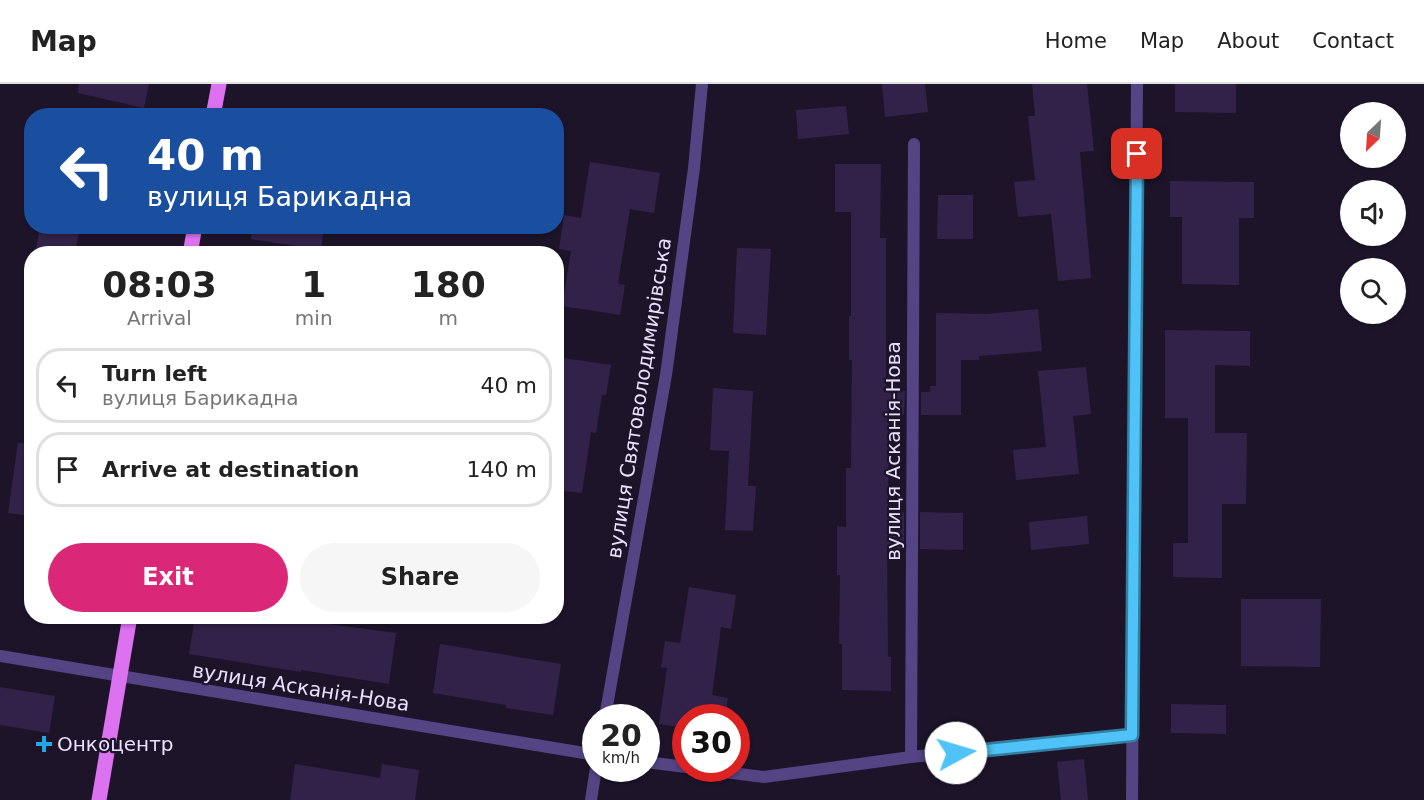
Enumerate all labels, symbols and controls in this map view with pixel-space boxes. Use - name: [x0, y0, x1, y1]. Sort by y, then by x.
- text: Map: [30, 25, 97, 58]
- text: Home: [1045, 29, 1107, 53]
- text: Map: [1140, 29, 1184, 53]
- text: About: [1217, 29, 1279, 53]
- text: Contact: [1312, 29, 1394, 53]
- north arrow: [1340, 102, 1406, 168]
- map controls: [1340, 102, 1406, 324]
- pin: [1111, 128, 1162, 179]
- text: 40 m: [147, 131, 264, 180]
- icon: left: [48, 132, 126, 210]
- icon: arrive: [1120, 137, 1153, 170]
- button: sound: [1340, 180, 1406, 246]
- text: вулиця Барикадна: [147, 181, 412, 212]
- street label: вулиця Святоволодимирівська: [602, 236, 676, 560]
- button: search: [1340, 258, 1406, 324]
- text: 08:03: [102, 264, 217, 305]
- text: 1: [301, 264, 326, 305]
- text: 180: [411, 264, 486, 305]
- text: Arrival: [127, 306, 192, 330]
- text: min: [295, 306, 333, 330]
- text: m: [439, 306, 458, 330]
- street label: вулиця Асканія-Нова: [881, 341, 905, 561]
- text: Turn left: [102, 361, 207, 386]
- icon: left: [51, 369, 84, 402]
- text: 40 m: [481, 373, 537, 398]
- text: вулиця Барикадна: [102, 386, 299, 410]
- icon: arrive: [51, 453, 84, 486]
- text: Arrive at destination: [102, 457, 359, 482]
- text: 140 m: [467, 457, 537, 482]
- button: Exit: [48, 543, 288, 612]
- button: Share: [300, 543, 540, 612]
- street label: вулиця Асканія-Нова: [191, 658, 411, 716]
- speed limit sign: 30: [672, 704, 750, 782]
- text: 20: [600, 718, 642, 753]
- position arrow: [924, 721, 988, 785]
- place label: Онкоцентр: [57, 732, 173, 756]
- marker: Онкоцентр: [35, 735, 53, 753]
- text: km/h: [602, 749, 640, 767]

